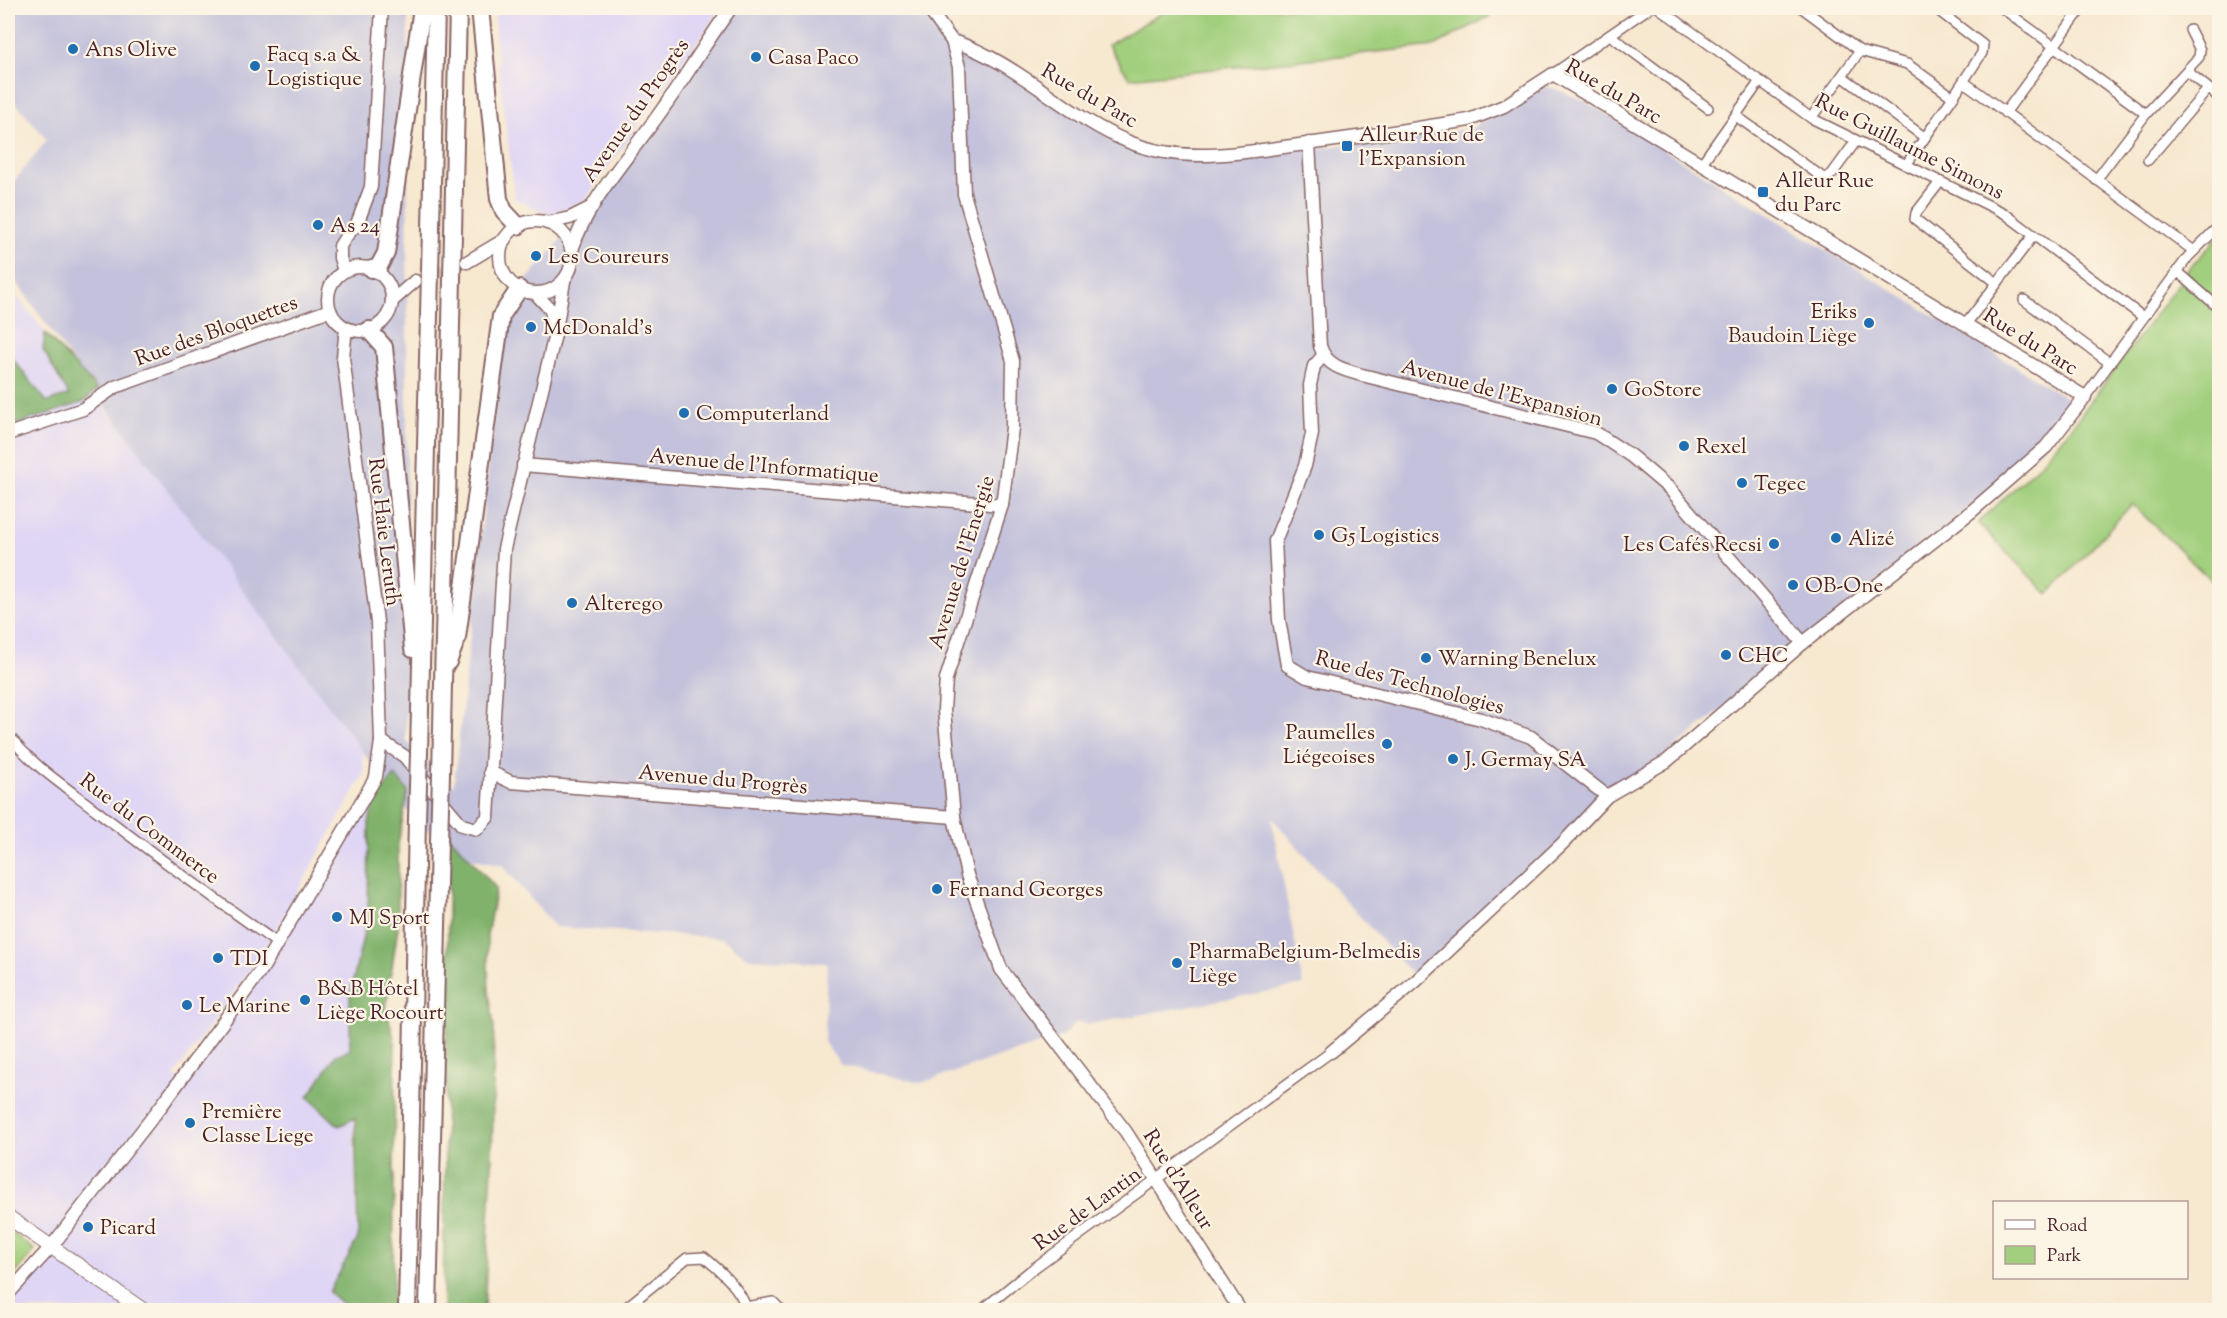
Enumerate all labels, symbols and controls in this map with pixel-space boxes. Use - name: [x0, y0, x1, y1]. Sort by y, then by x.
- street label: Avenue du Progrès: [576, 33, 698, 189]
- place label: Ans Olive: [85, 36, 177, 66]
- place label: Facq s.a & Logistique: [267, 41, 362, 95]
- marker: Ans Olive: [66, 42, 80, 56]
- place label: Casa Paco: [768, 44, 859, 74]
- marker: Casa Paco: [749, 50, 763, 64]
- street label: Rue du Parc: [1559, 53, 1667, 133]
- street label: Rue du Parc: [1035, 57, 1143, 137]
- marker: Facq s.a & Logistique: [248, 59, 262, 73]
- street label: Rue Guillaume Simons: [1809, 87, 2009, 208]
- place label: Alleur Rue de l'Expansion: [1359, 121, 1484, 175]
- marker: Alleur Rue de l'Expansion: [1340, 139, 1354, 153]
- place label: Alleur Rue du Parc: [1775, 167, 1874, 221]
- marker: Alleur Rue du Parc: [1756, 185, 1770, 199]
- place label: As 24: [330, 212, 380, 242]
- marker: As 24: [311, 218, 325, 232]
- place label: Les Coureurs: [548, 243, 669, 273]
- marker: Les Coureurs: [529, 249, 543, 263]
- street label: Rue des Bloquettes: [131, 289, 302, 375]
- place label: Eriks Baudoin Liège: [1728, 298, 1857, 352]
- street label: Rue du Parc: [1976, 302, 2083, 384]
- place label: McDonald's: [543, 314, 652, 344]
- marker: Eriks Baudoin Liège: [1862, 316, 1876, 330]
- marker: McDonald's: [524, 320, 538, 334]
- street label: Avenue de l'Expansion: [1397, 353, 1606, 435]
- place label: GoStore: [1624, 376, 1702, 406]
- marker: GoStore: [1605, 382, 1619, 396]
- place label: Computerland: [696, 400, 829, 430]
- marker: Computerland: [677, 406, 691, 420]
- place label: Rexel: [1696, 433, 1747, 463]
- marker: Rexel: [1677, 439, 1691, 453]
- street label: Avenue de l'Informatique: [648, 442, 880, 492]
- street label: Rue Haie Leruth: [359, 456, 407, 608]
- place label: Tegec: [1754, 470, 1806, 500]
- street label: Avenue de l'Energie: [922, 472, 1004, 653]
- marker: Tegec: [1735, 476, 1749, 490]
- place label: G5 Logistics: [1331, 522, 1439, 552]
- place label: Alizé: [1848, 525, 1895, 555]
- marker: G5 Logistics: [1312, 528, 1326, 542]
- place label: Les Cafés Recsi: [1623, 531, 1762, 561]
- marker: Alizé: [1829, 531, 1843, 545]
- marker: Les Cafés Recsi: [1767, 537, 1781, 551]
- place label: OB-One: [1805, 572, 1883, 602]
- marker: OB-One: [1786, 578, 1800, 592]
- place label: Alterego: [584, 590, 663, 620]
- marker: Alterego: [565, 596, 579, 610]
- place label: CHC: [1738, 642, 1789, 672]
- street label: Rue des Technologies: [1312, 644, 1507, 724]
- place label: Warning Benelux: [1438, 645, 1597, 675]
- marker: CHC: [1719, 648, 1733, 662]
- marker: Warning Benelux: [1419, 651, 1433, 665]
- place label: Paumelles Liégeoises: [1283, 719, 1375, 773]
- marker: Paumelles Liégeoises: [1380, 737, 1394, 751]
- place label: J. Germay SA: [1464, 746, 1586, 776]
- marker: J. Germay SA: [1446, 752, 1460, 766]
- street label: Avenue du Progrès: [637, 759, 809, 803]
- street label: Rue du Commerce: [73, 767, 225, 892]
- place label: Fernand Georges: [949, 876, 1103, 906]
- marker: Fernand Georges: [930, 882, 944, 896]
- place label: MJ Sport: [349, 904, 430, 934]
- marker: MJ Sport: [330, 910, 344, 924]
- place label: PharmaBelgium-Belmedis Liège: [1189, 938, 1420, 992]
- place label: TDI: [230, 945, 268, 975]
- marker: TDI: [211, 951, 225, 965]
- marker: PharmaBelgium-Belmedis Liège: [1170, 956, 1184, 970]
- place label: B&B Hôtel Liège Rocourt: [317, 975, 444, 1029]
- place label: Le Marine: [199, 992, 290, 1022]
- marker: B&B Hôtel Liège Rocourt: [298, 993, 312, 1007]
- marker: Le Marine: [180, 998, 194, 1012]
- place label: Première Classe Liege: [202, 1098, 314, 1152]
- marker: Première Classe Liege: [183, 1116, 197, 1130]
- street label: Rue d'Alleur: [1134, 1124, 1220, 1236]
- street label: Rue de Lantin: [1028, 1160, 1148, 1259]
- legend: [1993, 1201, 2188, 1279]
- place label: Picard: [100, 1214, 156, 1244]
- text: Road: [2047, 1214, 2087, 1240]
- marker: Picard: [81, 1220, 95, 1234]
- text: Park: [2047, 1244, 2082, 1270]

